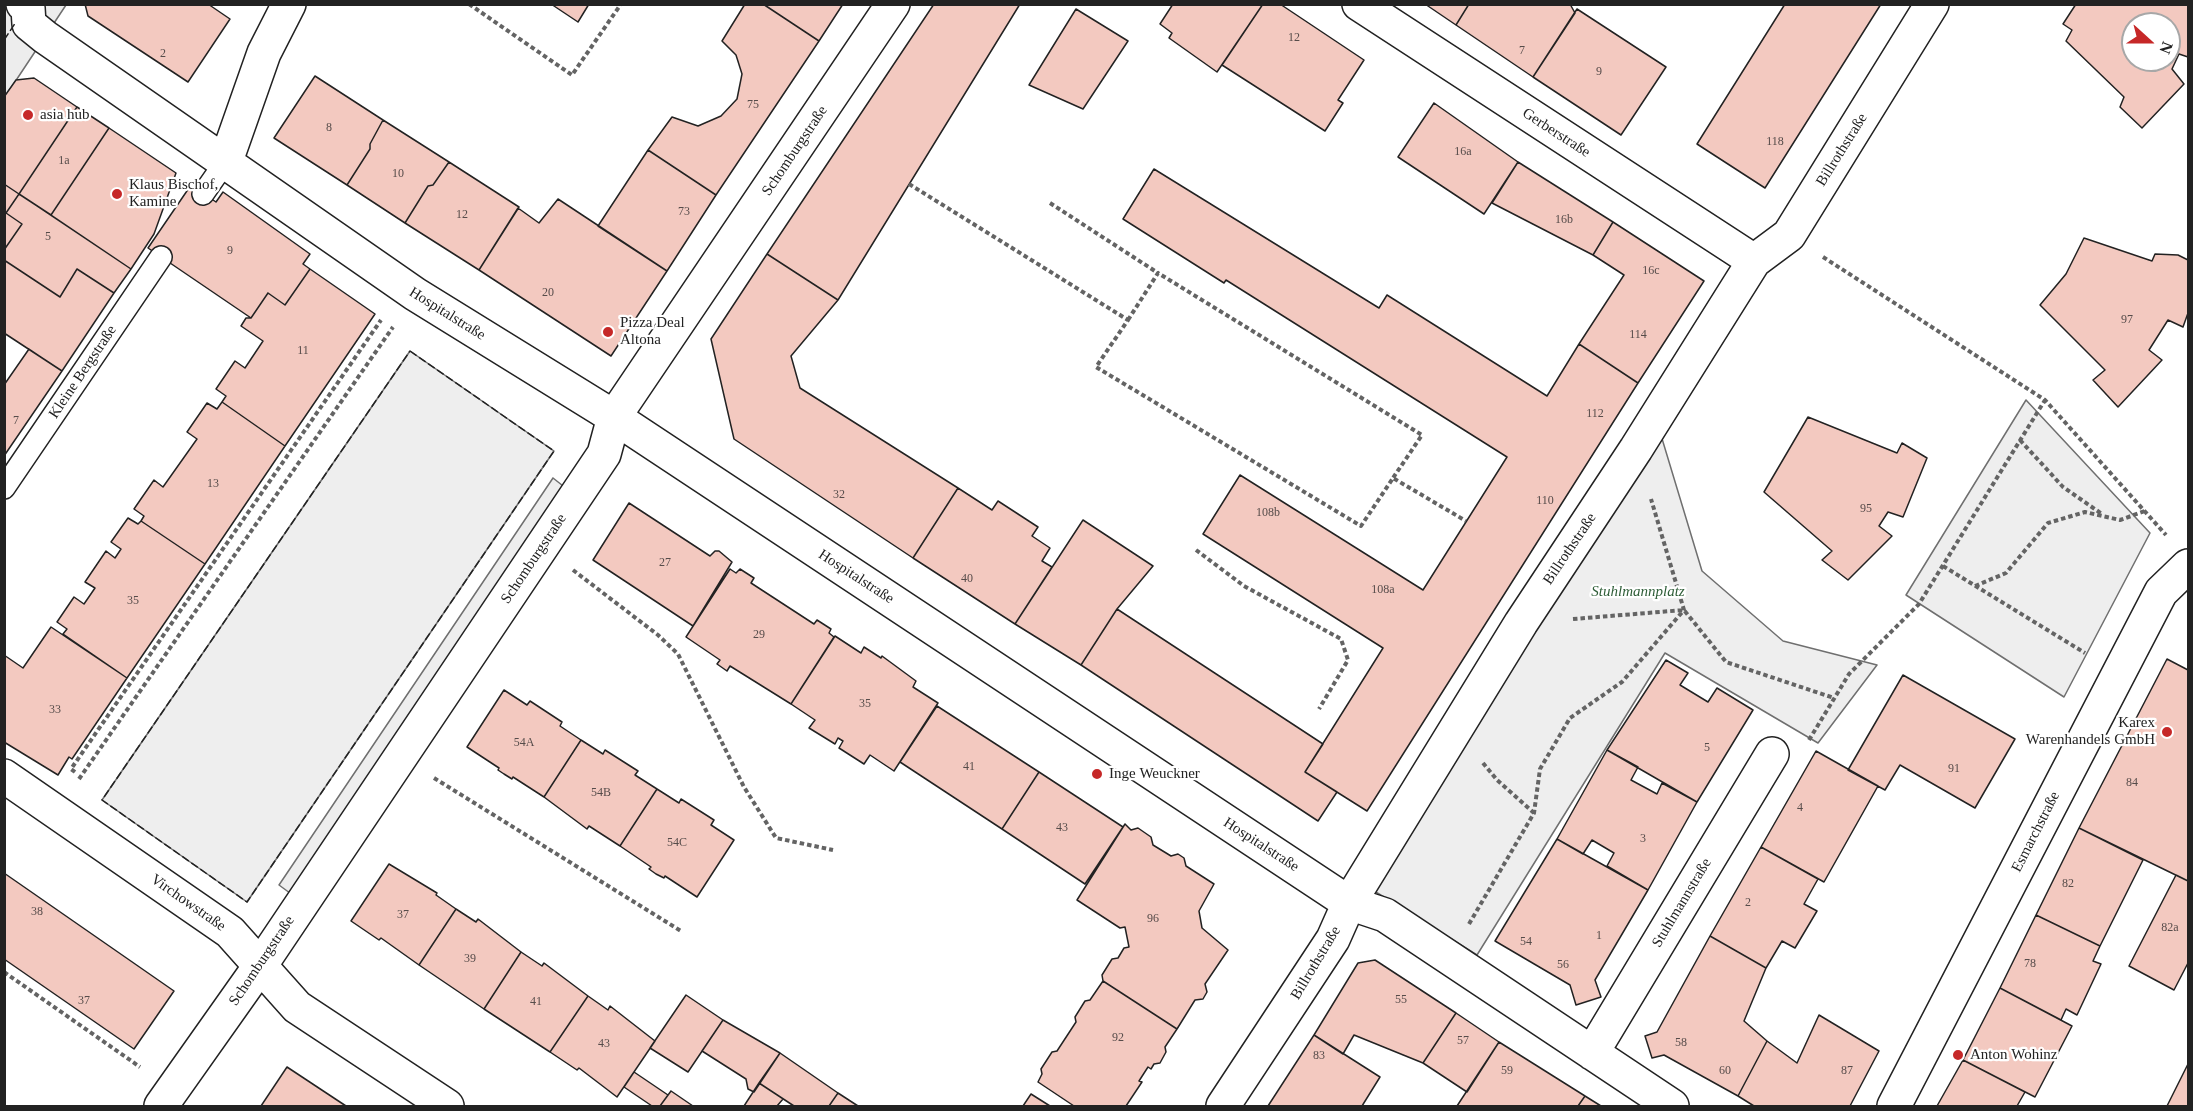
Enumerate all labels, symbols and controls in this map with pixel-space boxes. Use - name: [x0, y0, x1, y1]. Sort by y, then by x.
- north arrow: [2121, 12, 2181, 72]
- house number: 12: [1288, 31, 1300, 45]
- text: N: [2156, 39, 2176, 56]
- house number: 7: [1519, 44, 1525, 58]
- house number: 2: [160, 47, 166, 61]
- house number: 9: [1596, 65, 1602, 79]
- house number: 75: [747, 98, 759, 112]
- street label: Schomburgstraße: [758, 103, 832, 199]
- street label: Gerberstraße: [1519, 104, 1593, 162]
- place label: asia hub: [40, 106, 90, 124]
- marker: asia hub: [21, 108, 35, 122]
- street label: Billrothstraße: [1813, 110, 1871, 190]
- house number: 8: [326, 121, 332, 135]
- house number: 118: [1766, 135, 1784, 149]
- house number: 16a: [1454, 145, 1472, 159]
- house number: 1a: [58, 154, 70, 168]
- house number: 10: [392, 167, 404, 181]
- place label: Klaus Bischof, Kamine: [129, 176, 218, 211]
- marker: Klaus Bischof, Kamine: [110, 187, 124, 201]
- house number: 73: [678, 205, 690, 219]
- house number: 12: [456, 208, 468, 222]
- house number: 16b: [1555, 213, 1573, 227]
- house number: 5: [45, 230, 51, 244]
- house number: 9: [227, 244, 233, 258]
- house number: 16c: [1642, 264, 1660, 278]
- street label: Hospitalstraße: [405, 283, 489, 345]
- house number: 20: [542, 286, 554, 300]
- house number: 97: [2121, 313, 2133, 327]
- place label: Pizza Deal Altona: [620, 314, 685, 349]
- street label: Kleine Bergstraße: [45, 322, 121, 422]
- marker: Pizza Deal Altona: [601, 325, 615, 339]
- house number: 114: [1629, 328, 1647, 342]
- house number: 11: [297, 344, 309, 358]
- house number: 112: [1586, 407, 1604, 421]
- house number: 7: [13, 414, 19, 428]
- house number: 13: [207, 477, 219, 491]
- house number: 32: [833, 488, 845, 502]
- house number: 110: [1536, 494, 1554, 508]
- house number: 95: [1860, 502, 1872, 516]
- house number: 108b: [1256, 506, 1280, 520]
- street label: Billrothstraße: [1539, 510, 1601, 588]
- street label: Schomburgstraße: [497, 511, 571, 607]
- street label: Hospitalstraße: [815, 546, 897, 608]
- house number: 27: [659, 556, 671, 570]
- house number: 40: [961, 572, 973, 586]
- house number: 108a: [1371, 583, 1395, 597]
- park label: Stuhlmannplatz: [1591, 583, 1685, 601]
- house number: 35: [127, 594, 139, 608]
- house number: 29: [753, 628, 765, 642]
- house number: 35: [859, 697, 871, 711]
- house number: 33: [49, 703, 61, 717]
- place label: Karex Warenhandels GmbH: [2026, 714, 2155, 749]
- marker: Karex Warenhandels GmbH: [2160, 725, 2174, 739]
- house number: 54A: [514, 736, 534, 750]
- house number: 5: [1704, 741, 1710, 755]
- house number: 41: [963, 760, 975, 774]
- house number: 91: [1948, 762, 1960, 776]
- place label: Inge Weuckner: [1109, 765, 1200, 783]
- marker: Inge Weuckner: [1090, 767, 1104, 781]
- house number: 84: [2126, 776, 2138, 790]
- house number: 54B: [591, 786, 611, 800]
- street label: Esmarchstraße: [2008, 789, 2064, 875]
- house number: 4: [1797, 801, 1803, 815]
- street label: Hospitalstraße: [1220, 814, 1302, 876]
- house number: 43: [1056, 821, 1068, 835]
- house number: 3: [1640, 832, 1646, 846]
- house number: 54C: [667, 836, 687, 850]
- street label: Stuhlmannstraße: [1648, 855, 1716, 951]
- street label: Virchowstraße: [147, 871, 229, 935]
- house number: 82: [2062, 877, 2074, 891]
- house number: 2: [1745, 896, 1751, 910]
- house number: 38: [31, 905, 43, 919]
- house number: 37: [397, 908, 409, 922]
- house number: 96: [1147, 912, 1159, 926]
- street label: Schomburgstraße: [225, 913, 299, 1009]
- house number: 82a: [2161, 921, 2179, 935]
- street label: Billrothstraße: [1287, 923, 1345, 1003]
- house number: 1: [1596, 929, 1602, 943]
- house number: 54: [1520, 935, 1532, 949]
- house number: 39: [464, 952, 476, 966]
- house number: 78: [2024, 957, 2036, 971]
- house number: 56: [1557, 958, 1569, 972]
- house number: 55: [1395, 993, 1407, 1007]
- house number: 37: [78, 994, 90, 1008]
- house number: 41: [530, 995, 542, 1009]
- house number: 92: [1112, 1031, 1124, 1045]
- house number: 57: [1457, 1034, 1469, 1048]
- house number: 58: [1675, 1036, 1687, 1050]
- house number: 43: [598, 1037, 610, 1051]
- place label: Anton Wohinz: [1970, 1046, 2058, 1064]
- marker: Anton Wohinz: [1951, 1048, 1965, 1062]
- house number: 83: [1313, 1049, 1325, 1063]
- house number: 59: [1501, 1064, 1513, 1078]
- house number: 60: [1719, 1064, 1731, 1078]
- house number: 87: [1841, 1064, 1853, 1078]

